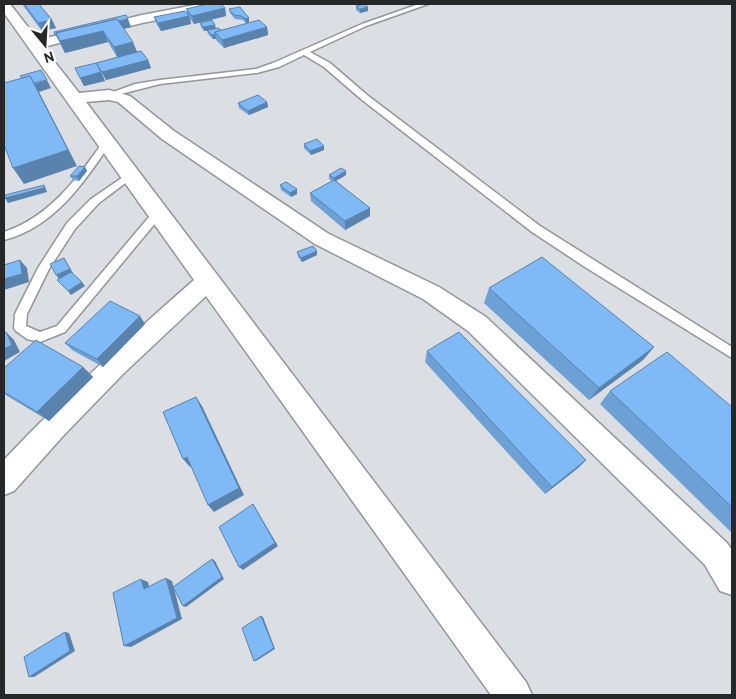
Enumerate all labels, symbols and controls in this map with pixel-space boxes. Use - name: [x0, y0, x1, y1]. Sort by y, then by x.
- north arrow: [20, 20, 70, 70]
- text: N: [41, 46, 56, 66]

